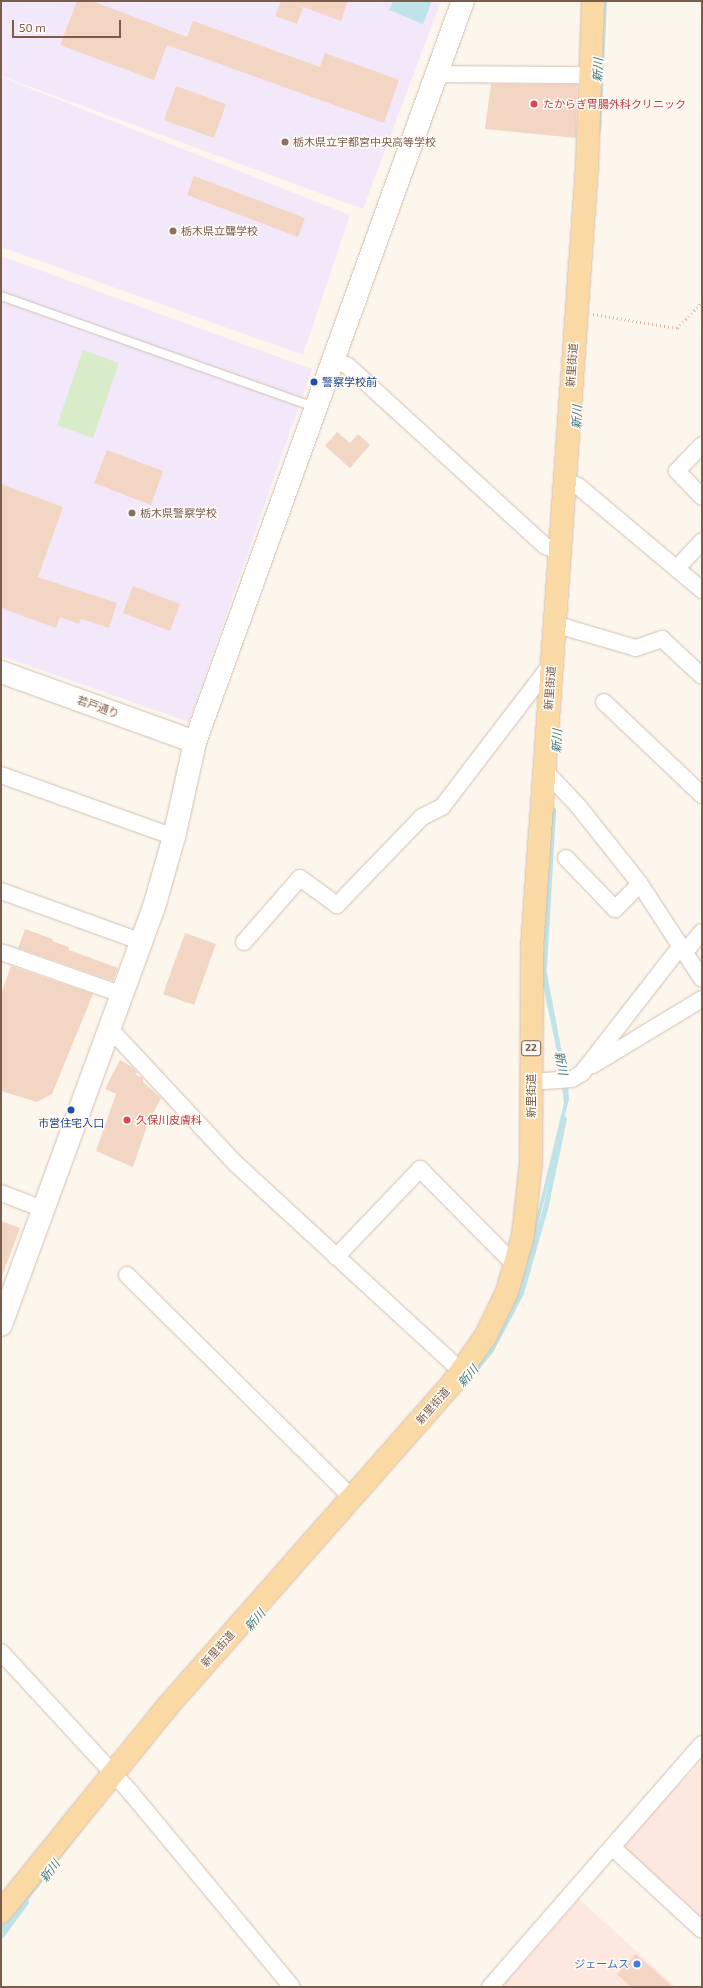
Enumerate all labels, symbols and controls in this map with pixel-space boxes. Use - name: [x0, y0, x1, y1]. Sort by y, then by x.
- scale bar: [14, 12, 123, 38]
- text: 50 m: [19, 20, 46, 34]
- water label: 新川: [590, 58, 606, 82]
- place label: たからぎ胃腸外科クリニック: [543, 97, 686, 111]
- marker: たからぎ胃腸外科クリニック: [528, 98, 540, 110]
- place label: 栃木県立宇都宮中央高等学校: [293, 135, 436, 149]
- marker: 栃木県立宇都宮中央高等学校: [280, 137, 290, 147]
- place label: 栃木県立聾学校: [181, 224, 258, 238]
- marker: 栃木県立聾学校: [168, 226, 178, 236]
- street label: 新里街道: [564, 343, 580, 387]
- place label: 警察学校前: [322, 375, 377, 389]
- marker: 警察学校前: [309, 377, 319, 387]
- water label: 新川: [569, 405, 585, 429]
- place label: 栃木県警察学校: [140, 506, 217, 520]
- marker: 栃木県警察学校: [127, 508, 137, 518]
- street label: 新里街道: [542, 666, 558, 710]
- street label: 若戸通り: [75, 693, 121, 721]
- water label: 新川: [549, 729, 565, 753]
- road number: 22: [521, 1040, 541, 1056]
- water label: 新川: [552, 1050, 570, 1076]
- street label: 新里街道: [524, 1074, 538, 1118]
- marker: 市営住宅入口: [66, 1105, 76, 1115]
- place label: 久保川皮膚科: [136, 1113, 202, 1127]
- marker: 久保川皮膚科: [121, 1114, 133, 1126]
- place label: 市営住宅入口: [38, 1116, 104, 1130]
- water label: 新川: [455, 1362, 481, 1390]
- street label: 新里街道: [414, 1385, 452, 1427]
- water label: 新川: [242, 1606, 268, 1634]
- street label: 新里街道: [198, 1628, 238, 1670]
- water label: 新川: [37, 1857, 63, 1885]
- place label: ジェームス: [574, 1957, 629, 1971]
- marker: ジェームス: [632, 1959, 642, 1969]

